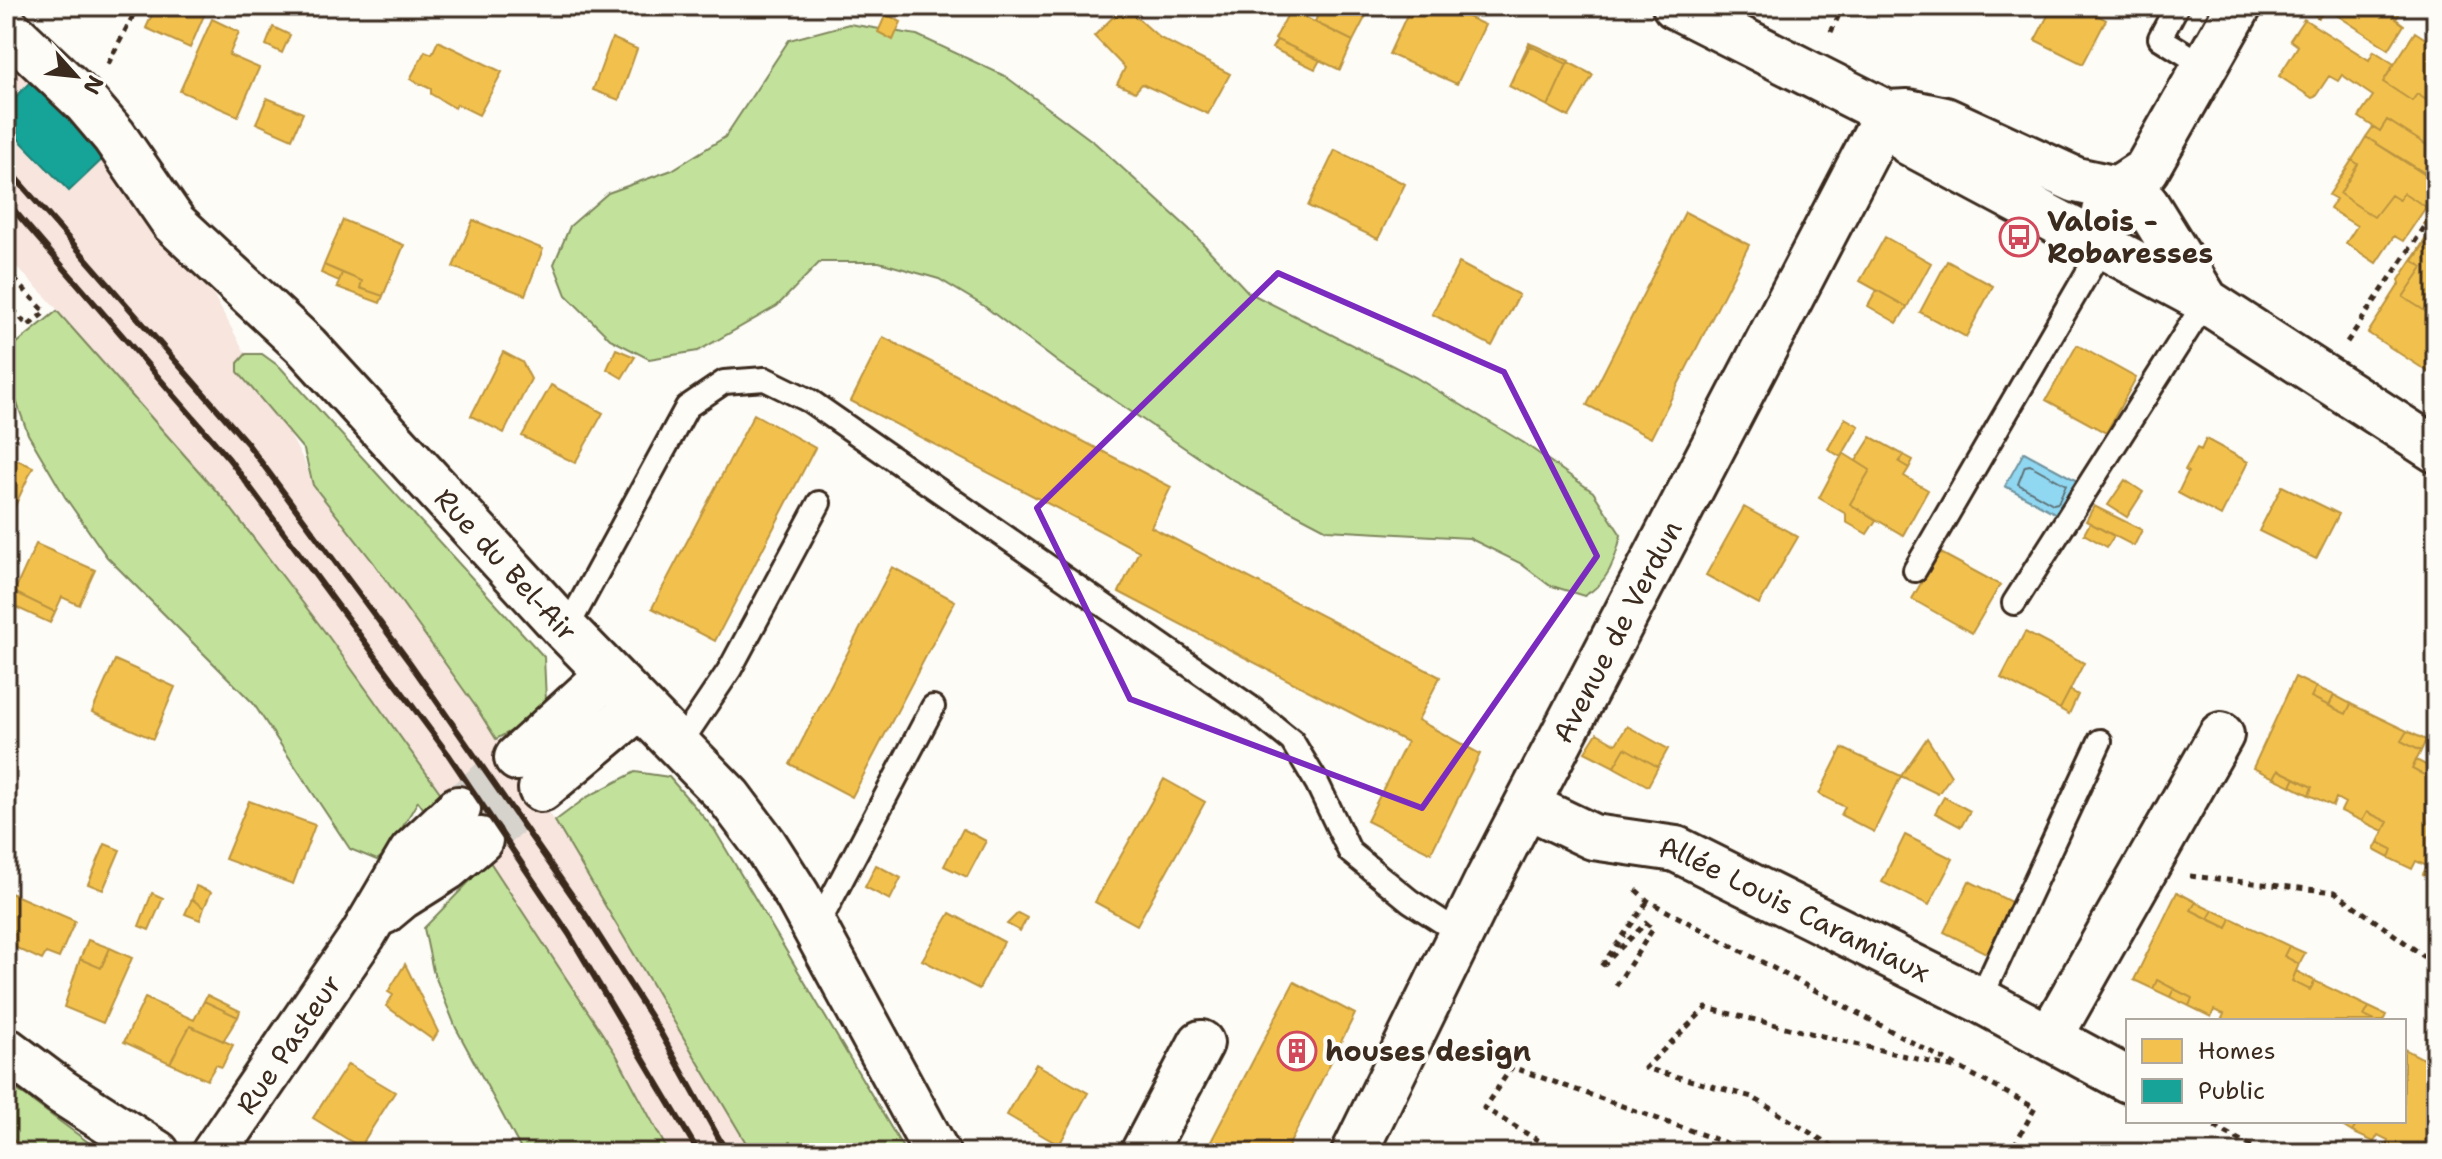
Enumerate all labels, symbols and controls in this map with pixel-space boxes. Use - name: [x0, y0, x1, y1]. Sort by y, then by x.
- north arrow: [36, 36, 116, 116]
- text: N: [76, 71, 110, 99]
- place label: Valois - Robaresses: [2047, 202, 2213, 272]
- bus stop icon: Valois - Robaresses: [1998, 216, 2040, 258]
- street label: Rue du Bel-Air: [426, 480, 586, 649]
- street label: Avenue de Verdun: [1543, 514, 1691, 749]
- street label: Allée Louis Caramiaux: [1656, 828, 1936, 991]
- street label: Rue Pasteur: [227, 966, 350, 1122]
- legend: [2126, 1019, 2406, 1123]
- building icon: houses design: [1276, 1030, 1318, 1072]
- place label: houses design: [1325, 1032, 1531, 1070]
- text: Homes: [2198, 1035, 2276, 1067]
- text: Public: [2198, 1075, 2265, 1107]

